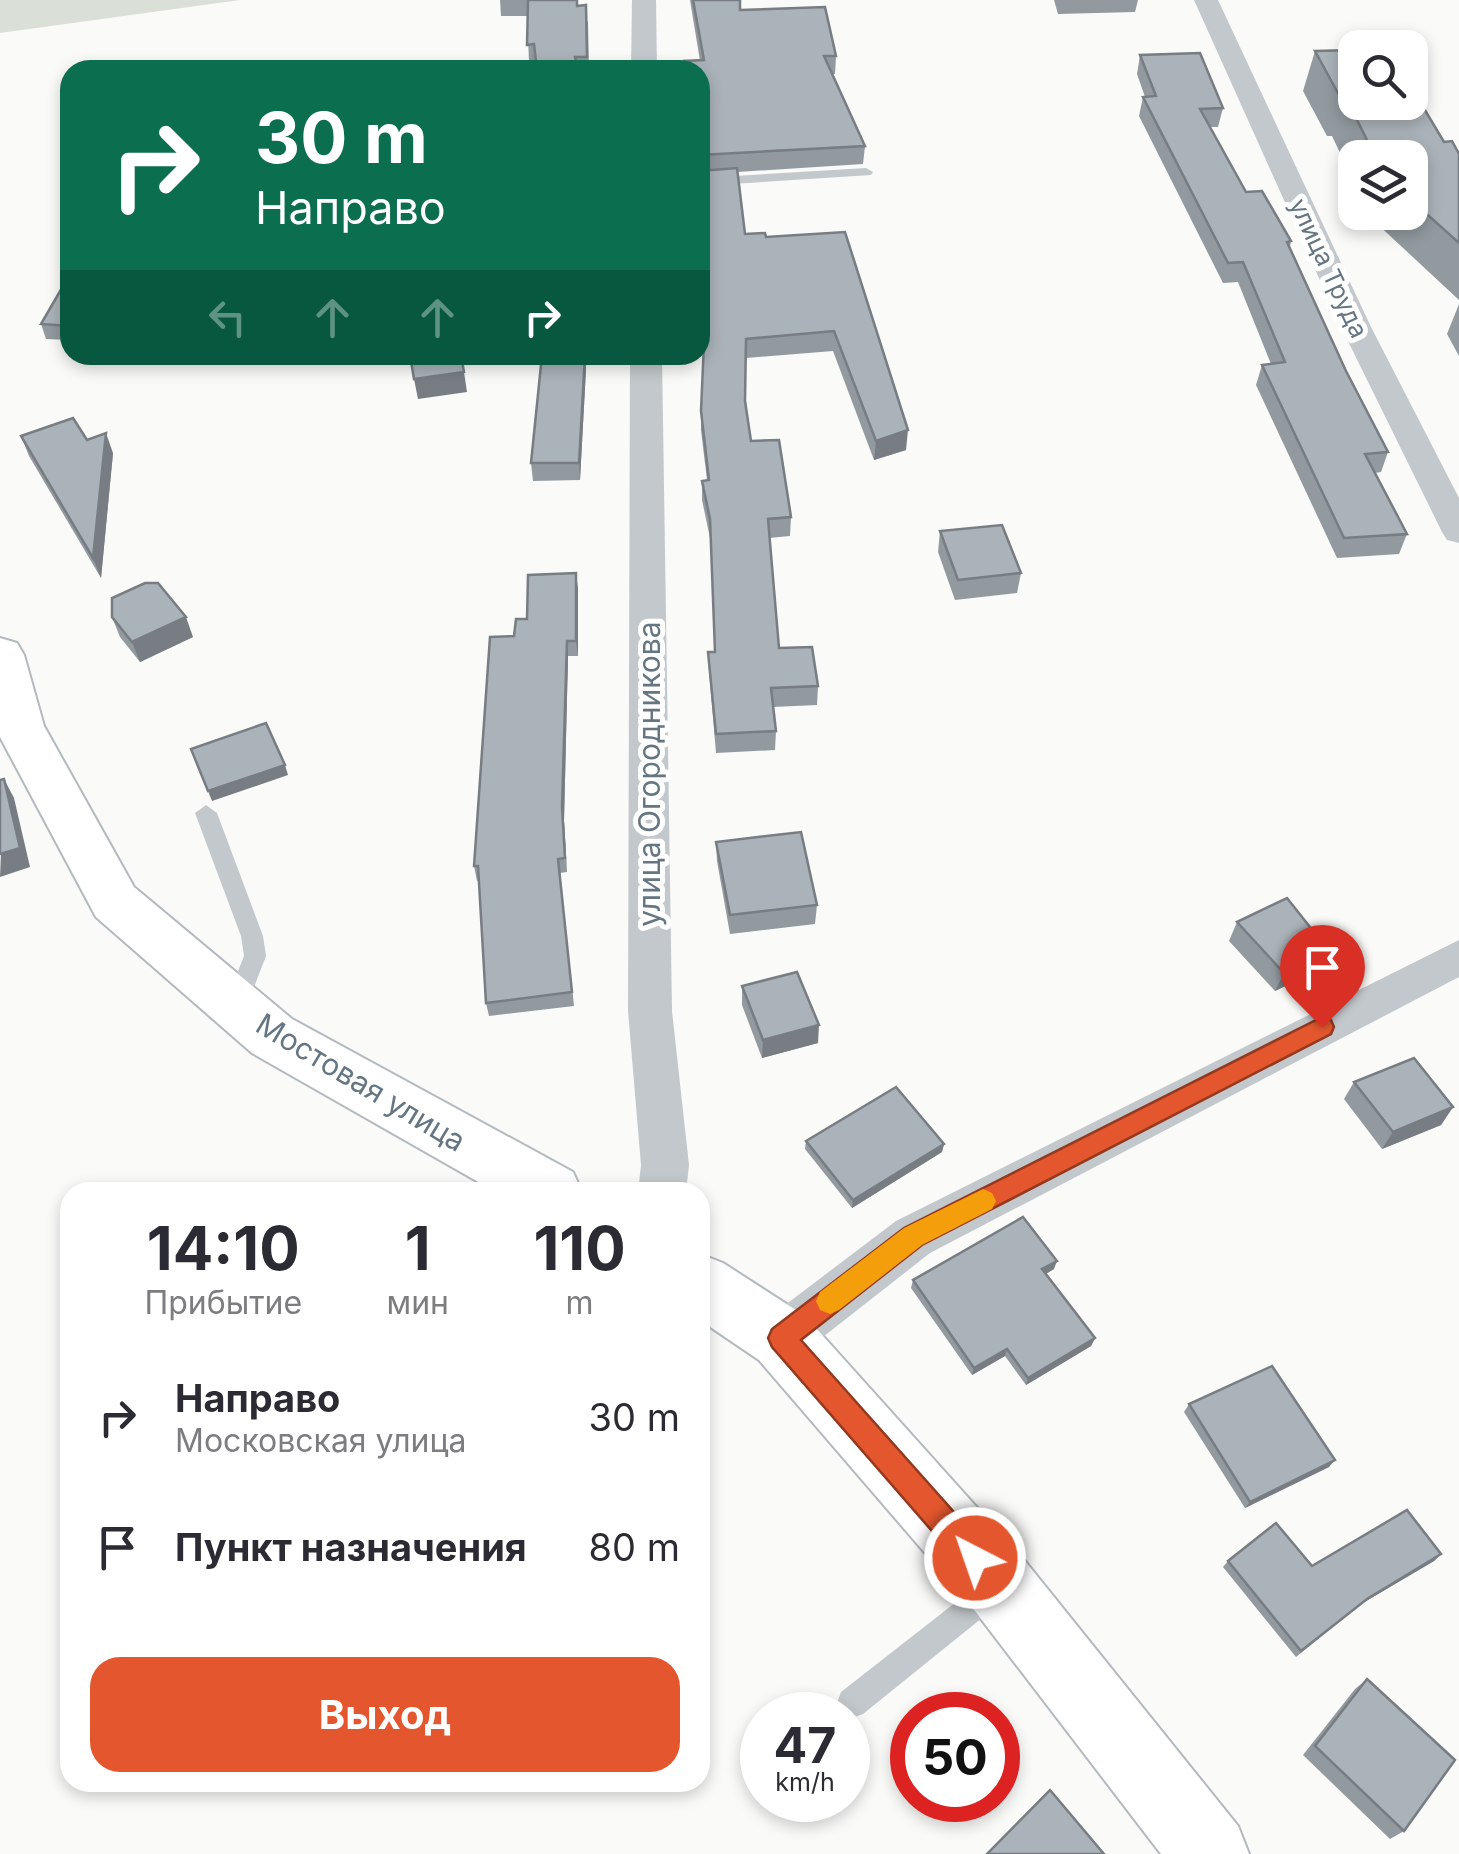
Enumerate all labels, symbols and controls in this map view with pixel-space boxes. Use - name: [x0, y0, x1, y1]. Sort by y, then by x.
- map controls: [1338, 30, 1428, 230]
- button: search: [1338, 30, 1428, 120]
- text: 30 m: [255, 95, 428, 180]
- icon: right: [90, 100, 220, 230]
- button: layers: [1338, 140, 1428, 230]
- text: Направо: [255, 180, 446, 235]
- street label: улица Труда: [1284, 194, 1374, 342]
- icon: left: [200, 290, 255, 345]
- icon: ahead: [305, 290, 360, 345]
- icon: ahead: [410, 290, 465, 345]
- icon: right: [515, 290, 570, 345]
- street label: улица Огородникова: [631, 621, 667, 927]
- pin: [1280, 925, 1365, 1028]
- icon: arrive: [1295, 940, 1350, 995]
- street label: Мостовая улица: [250, 1005, 472, 1159]
- text: 14:10: [147, 1212, 300, 1284]
- text: 1: [405, 1212, 431, 1284]
- text: 110: [533, 1212, 626, 1284]
- text: Прибытие: [144, 1283, 302, 1322]
- text: мин: [387, 1283, 449, 1322]
- text: m: [565, 1283, 594, 1322]
- text: Направо: [175, 1375, 340, 1421]
- icon: right: [90, 1390, 145, 1445]
- text: 30 m: [589, 1394, 680, 1440]
- text: Московская улица: [175, 1421, 467, 1460]
- position arrow: [923, 1506, 1027, 1610]
- icon: arrive: [90, 1520, 145, 1575]
- text: Пункт назначения: [175, 1524, 527, 1570]
- text: 80 m: [589, 1524, 680, 1570]
- button: Выход: [90, 1657, 680, 1772]
- speed limit sign: 50: [890, 1692, 1020, 1822]
- text: 47: [774, 1715, 836, 1775]
- text: km/h: [775, 1767, 835, 1797]

